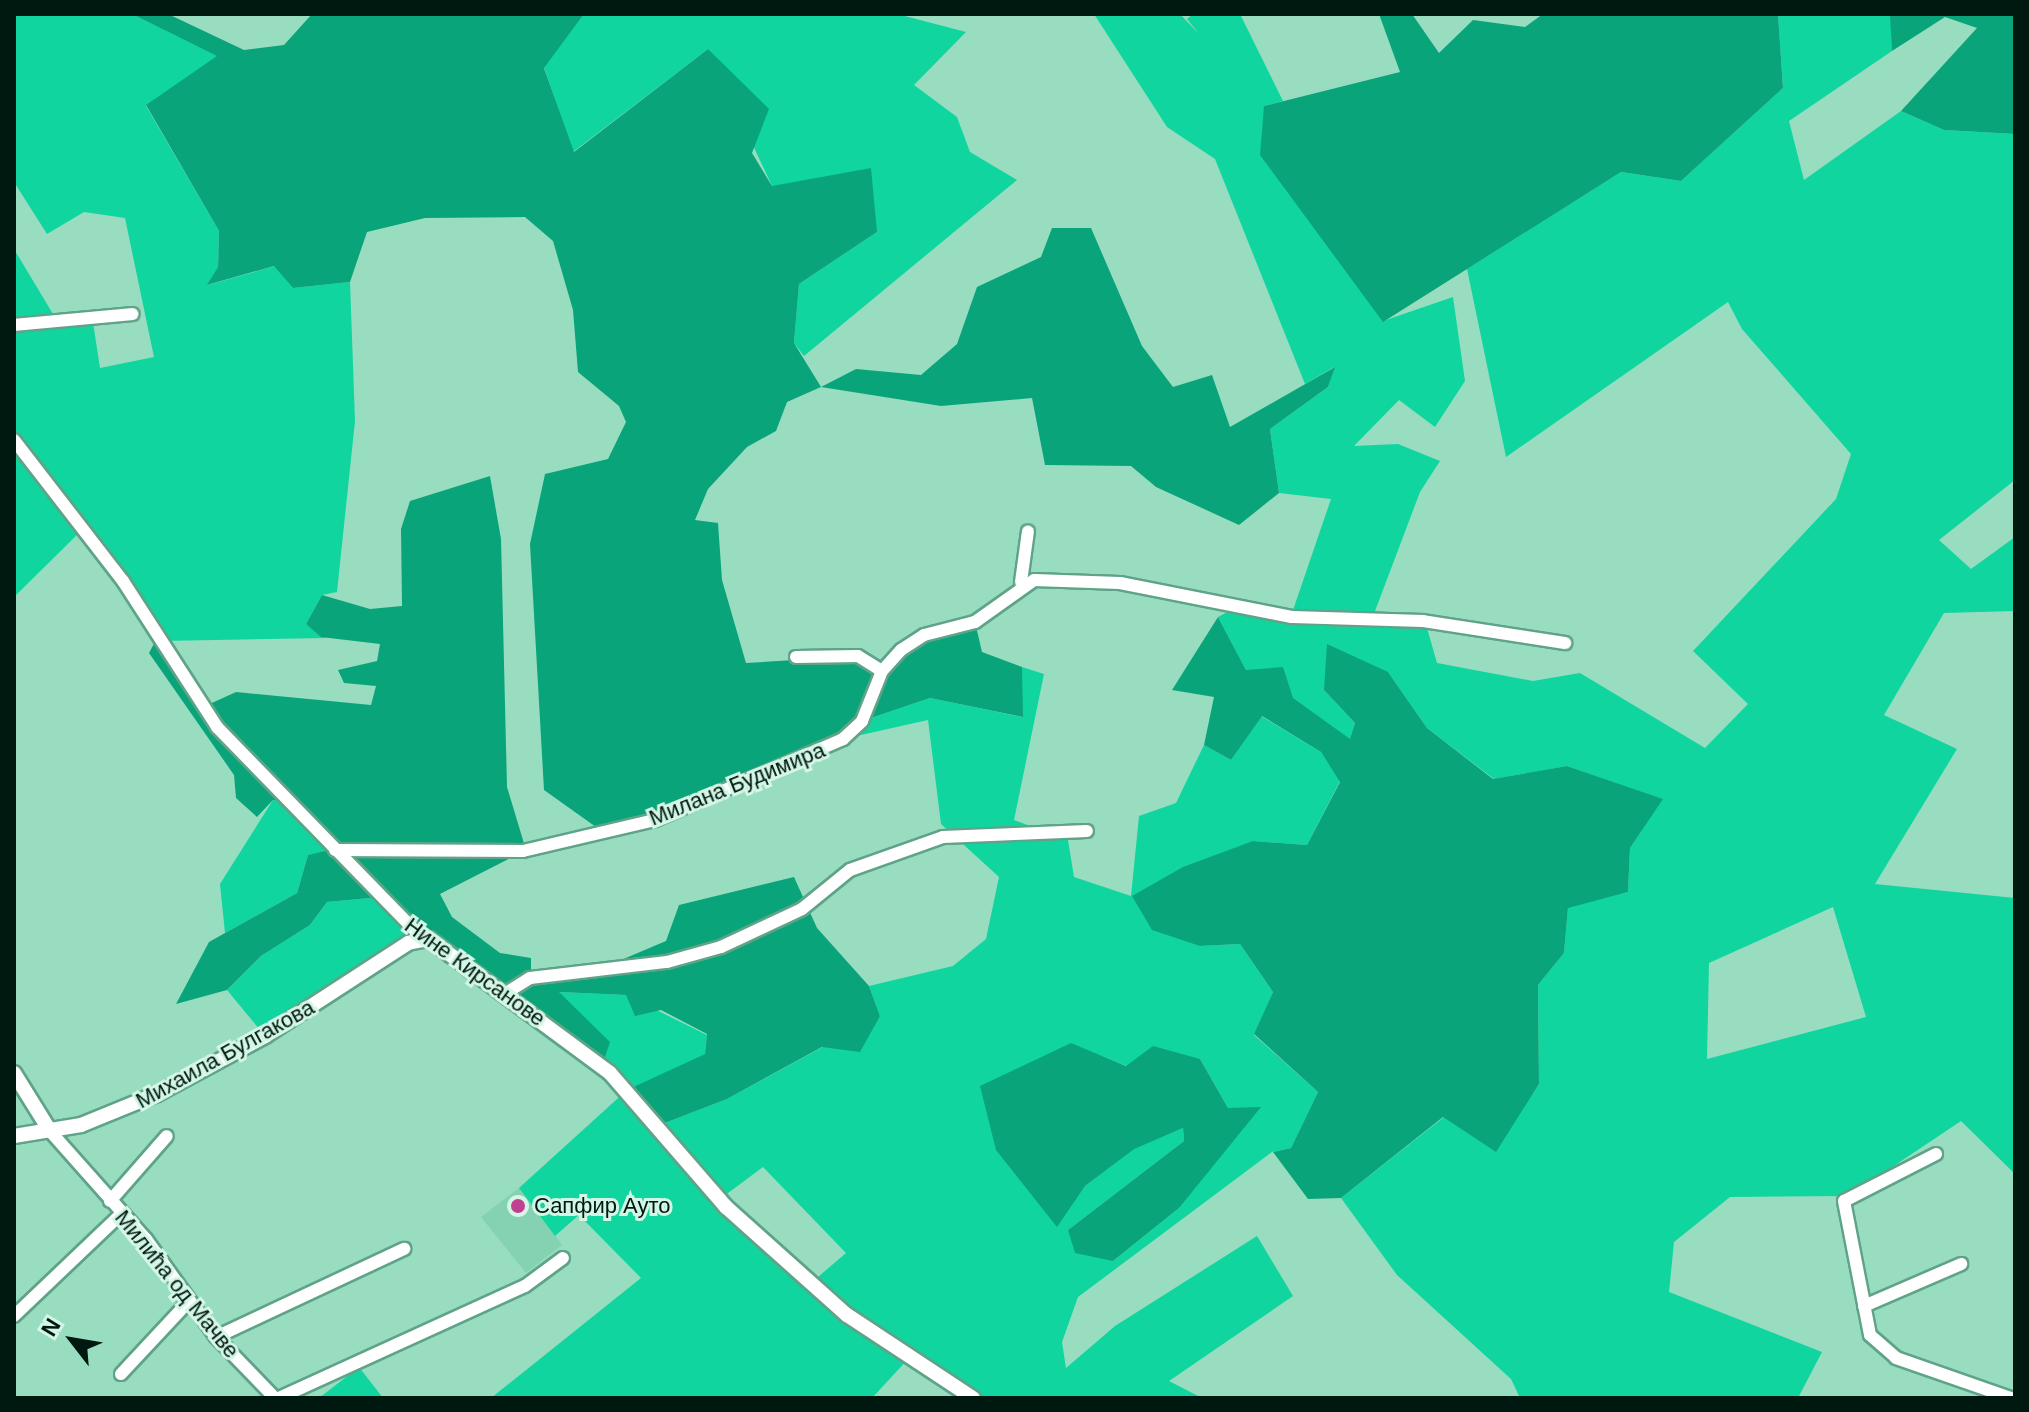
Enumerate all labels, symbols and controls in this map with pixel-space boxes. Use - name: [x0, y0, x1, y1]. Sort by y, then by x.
- street label: Милана Будимира: [645, 737, 829, 831]
- street label: Нине Кирсанове: [400, 912, 550, 1032]
- street label: Михаила Булгакова: [131, 994, 319, 1114]
- place label: Сапфир Ауто: [534, 1193, 671, 1219]
- marker: Сапфир Ауто: [509, 1197, 527, 1215]
- street label: Милића од Мачве: [109, 1205, 245, 1363]
- north arrow: [32, 1300, 112, 1380]
- text: N: [36, 1314, 66, 1341]

